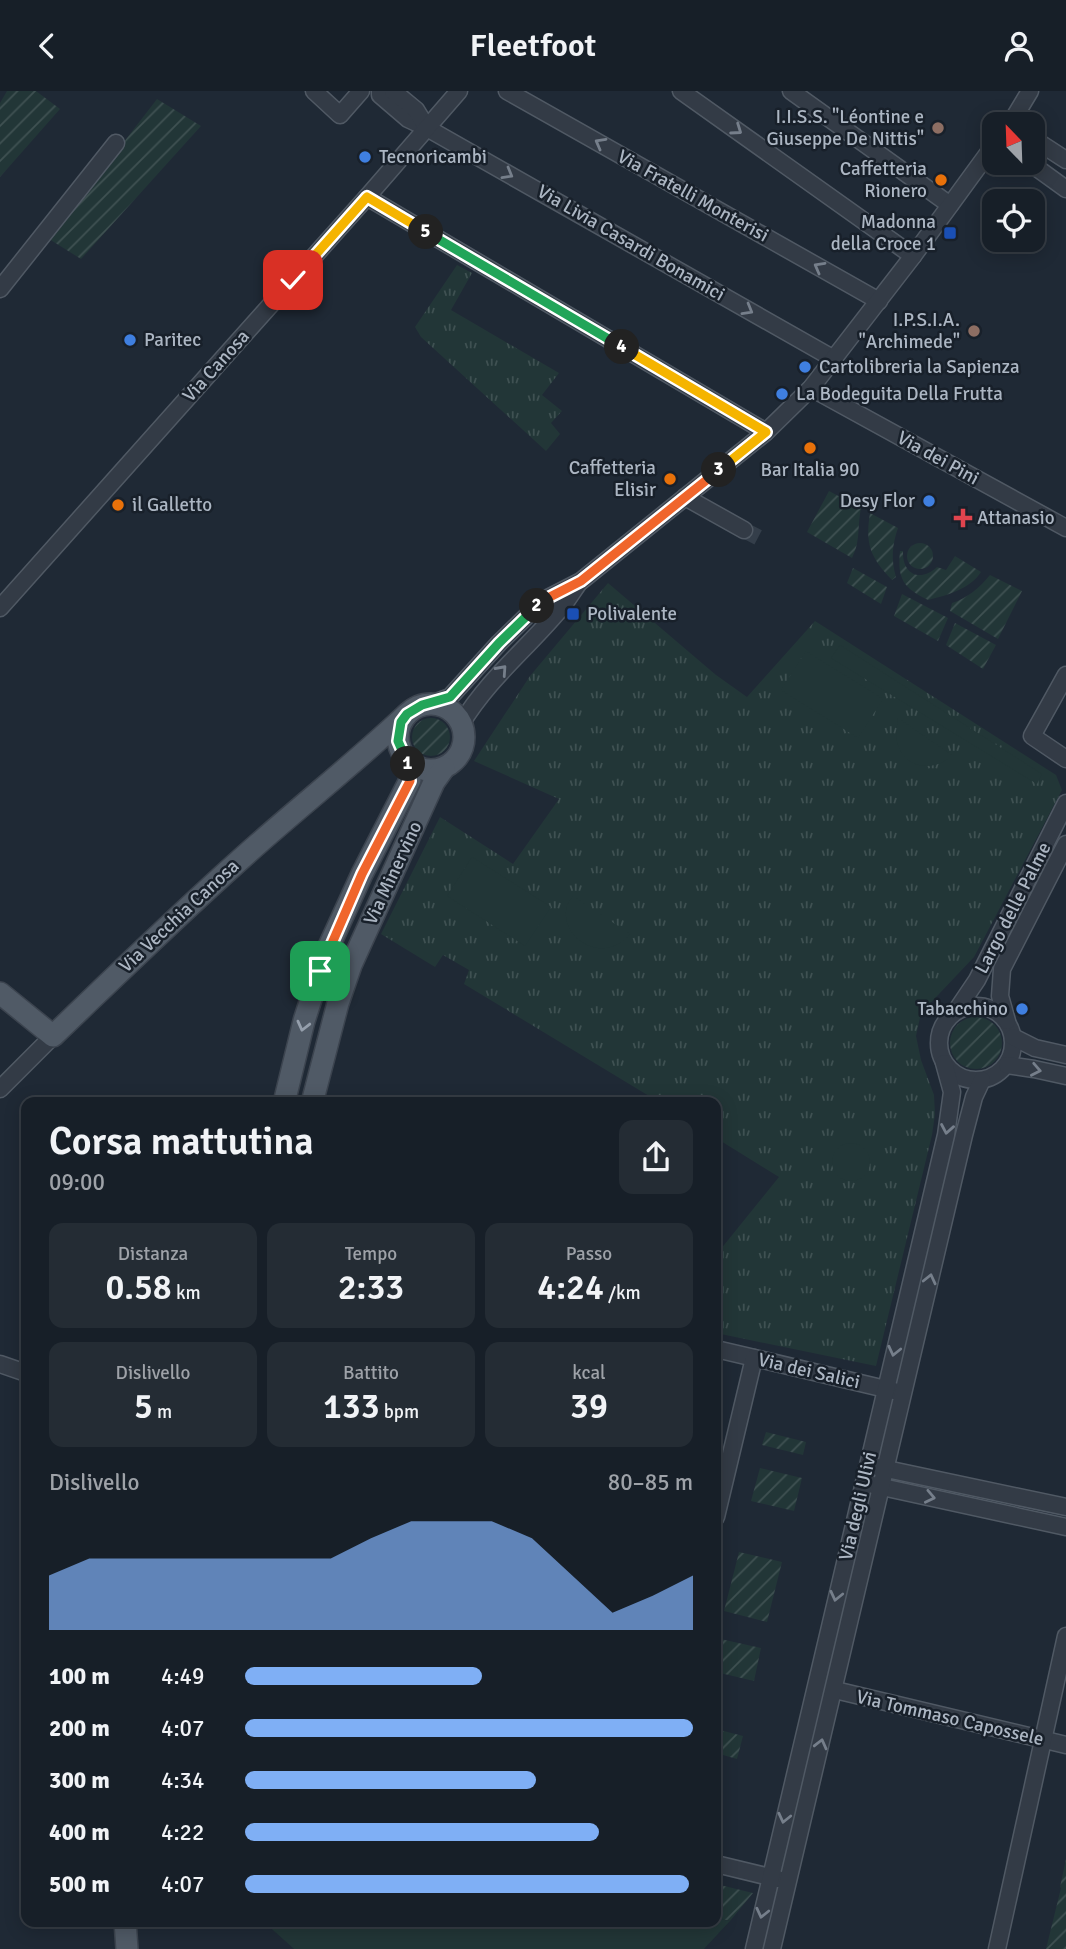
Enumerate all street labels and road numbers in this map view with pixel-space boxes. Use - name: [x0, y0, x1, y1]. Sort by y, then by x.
- street label: Via Fratelli Monterisi: [613, 144, 773, 248]
- street label: Via Livia Casardi Bonamici: [533, 179, 729, 307]
- street label: Via Canosa: [177, 325, 255, 407]
- street label: Via dei Pini: [893, 426, 983, 490]
- street label: Via Minervino: [359, 817, 428, 929]
- street label: Largo delle Palme: [970, 838, 1056, 978]
- street label: Via Vecchia Canosa: [114, 854, 244, 978]
- street label: Via dei Salici: [756, 1348, 862, 1394]
- street label: Via degli Ulivi: [834, 1449, 882, 1563]
- street label: Via Tommaso Capossele: [854, 1685, 1046, 1751]

